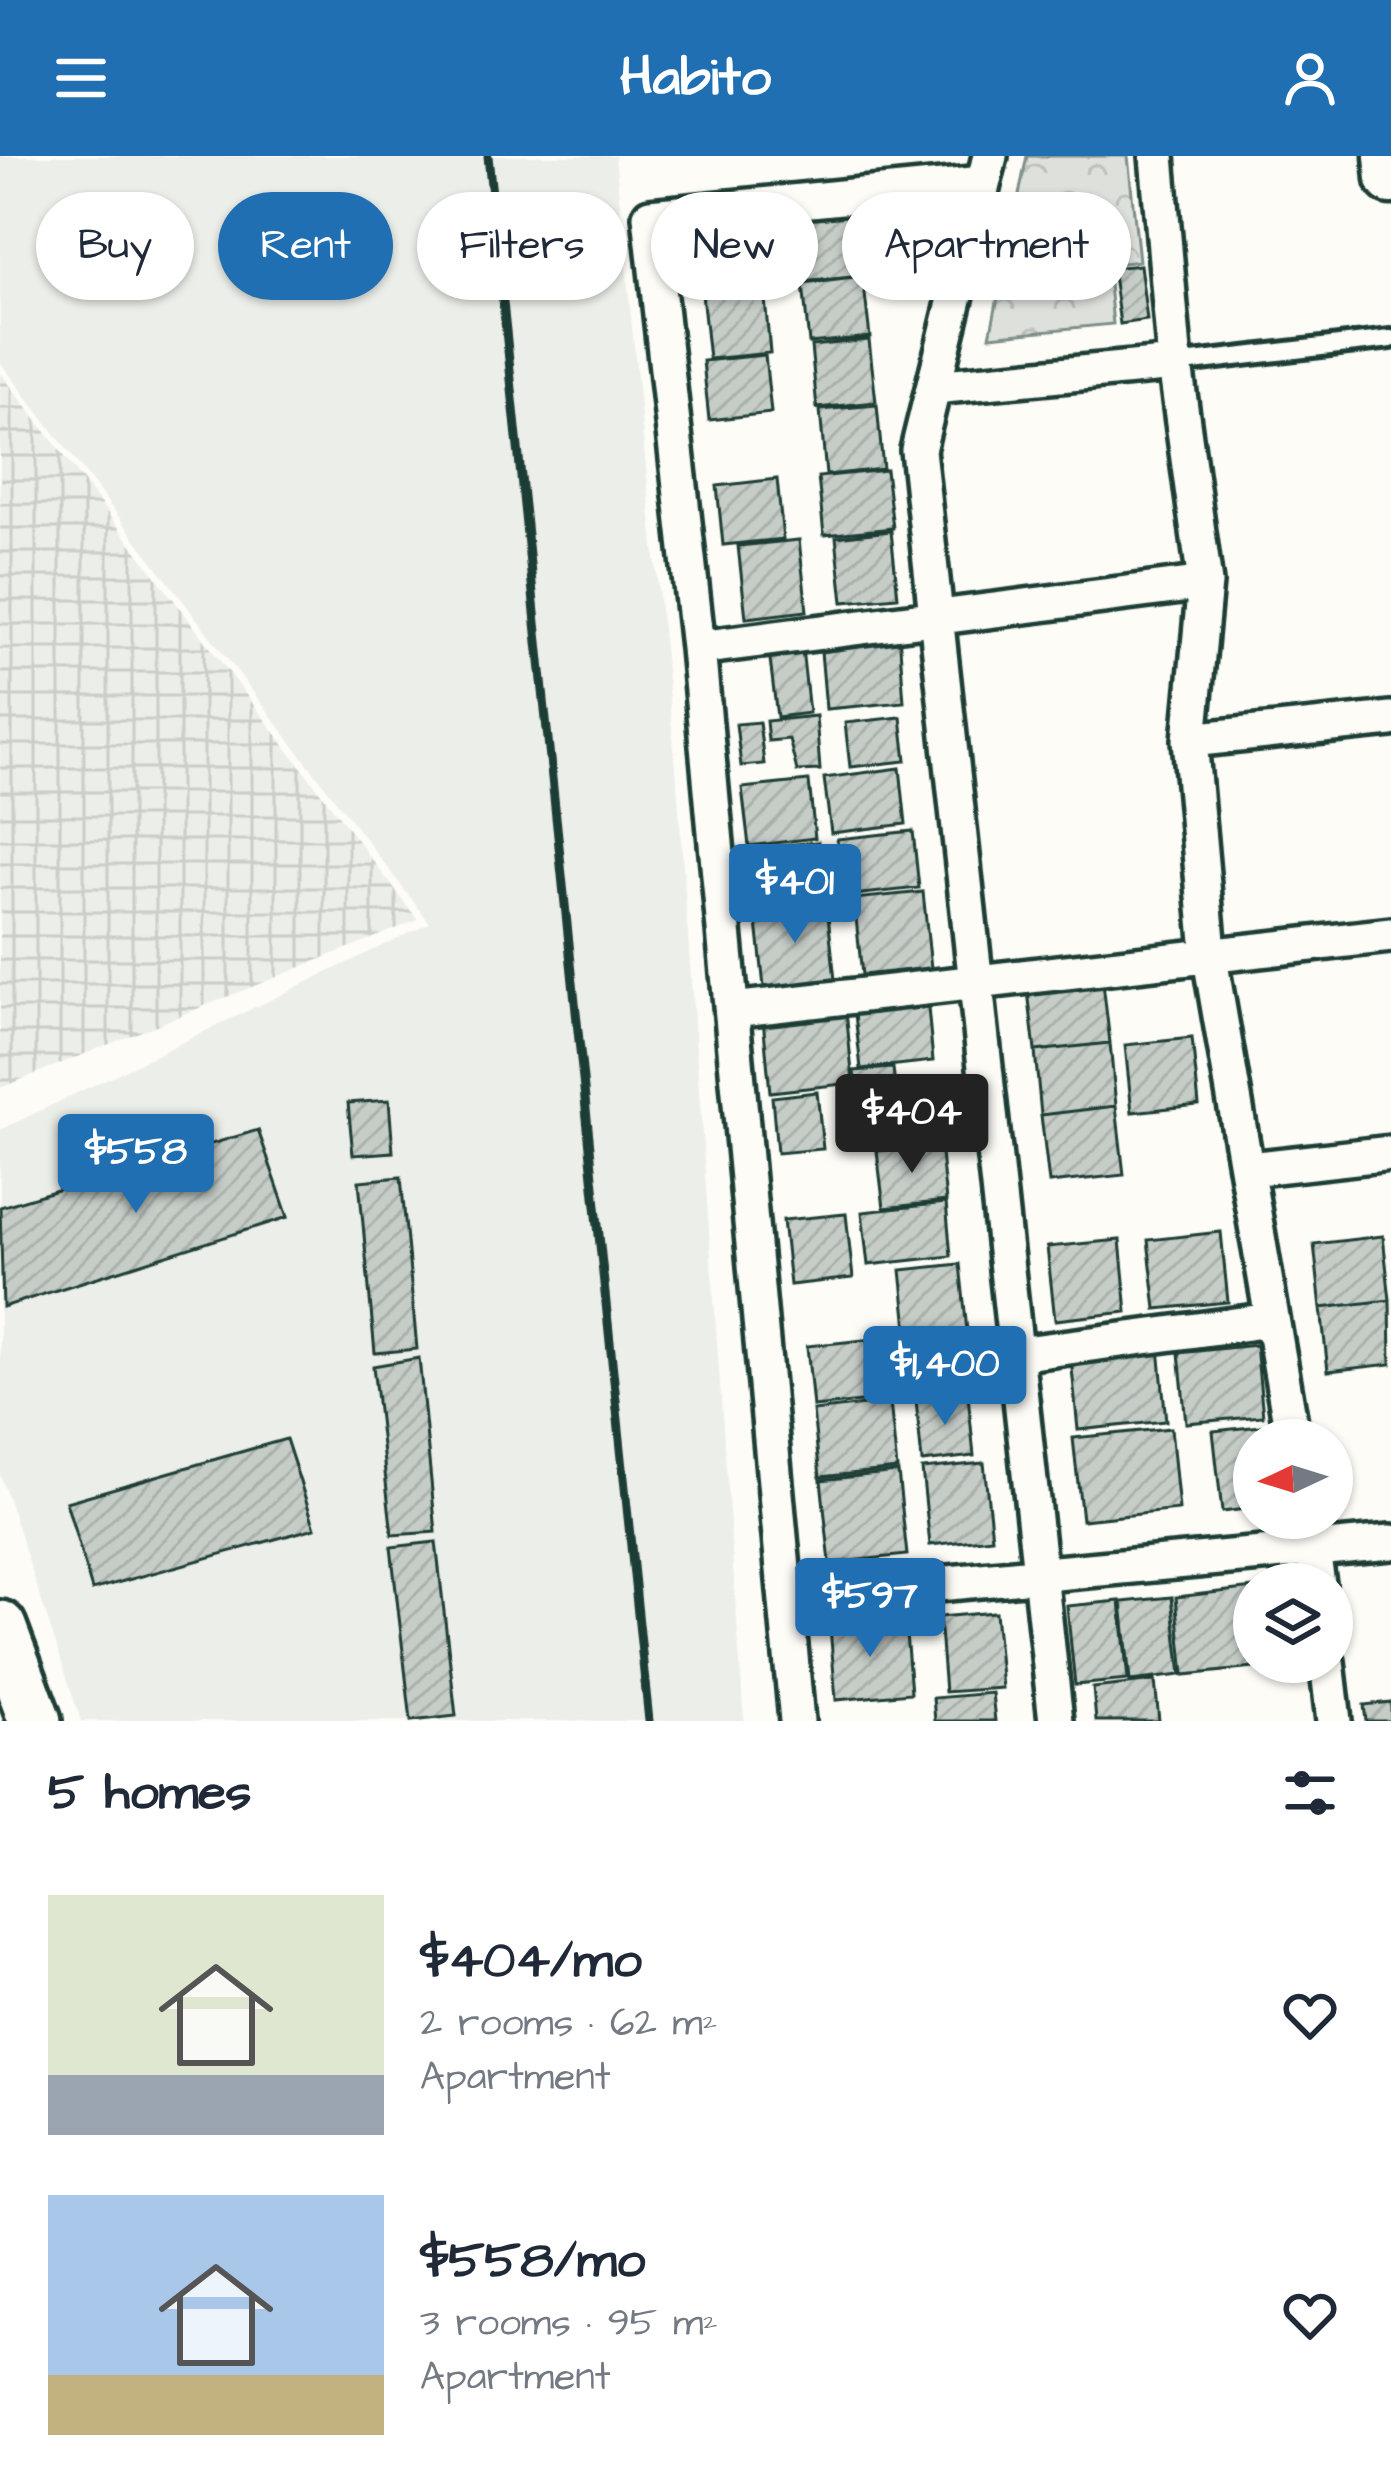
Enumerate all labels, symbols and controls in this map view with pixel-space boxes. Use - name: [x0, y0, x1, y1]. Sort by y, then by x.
- text: Habito: [620, 41, 771, 116]
- icon: menu: [48, 45, 114, 111]
- icon: person: [1277, 45, 1343, 111]
- chip: Buy: [36, 192, 194, 300]
- chip: Rent: [218, 192, 393, 300]
- chip: Filters: [417, 192, 627, 300]
- chip: New: [651, 192, 818, 300]
- chip: Apartment: [842, 192, 1131, 300]
- pin: $401: [724, 844, 866, 946]
- text: $401: [756, 856, 834, 910]
- pin: $404: [841, 1074, 983, 1176]
- text: $404: [862, 1086, 962, 1140]
- pin: $558: [65, 1114, 207, 1216]
- text: $558: [85, 1126, 187, 1180]
- pin: $1,400: [847, 1326, 1043, 1428]
- text: $1,400: [890, 1338, 1000, 1392]
- north arrow: [1233, 1419, 1353, 1539]
- map controls: [1233, 1419, 1353, 1683]
- pin: $597: [799, 1558, 941, 1660]
- button: layers: [1233, 1563, 1353, 1683]
- text: $597: [822, 1570, 918, 1624]
- text: 5 homes: [48, 1758, 251, 1829]
- icon: filters: [1277, 1760, 1343, 1826]
- text: $404/mo: [420, 1926, 642, 1997]
- icon: home: [144, 1943, 288, 2087]
- icon: heart: [1277, 1982, 1343, 2048]
- text: 2 rooms · 62 m²: [420, 1997, 717, 2051]
- text: Apartment: [420, 2051, 611, 2105]
- text: $558/mo: [420, 2226, 645, 2297]
- icon: home: [144, 2243, 288, 2387]
- icon: heart: [1277, 2282, 1343, 2348]
- text: 3 rooms · 95 m²: [420, 2297, 718, 2351]
- text: Apartment: [420, 2351, 611, 2405]

